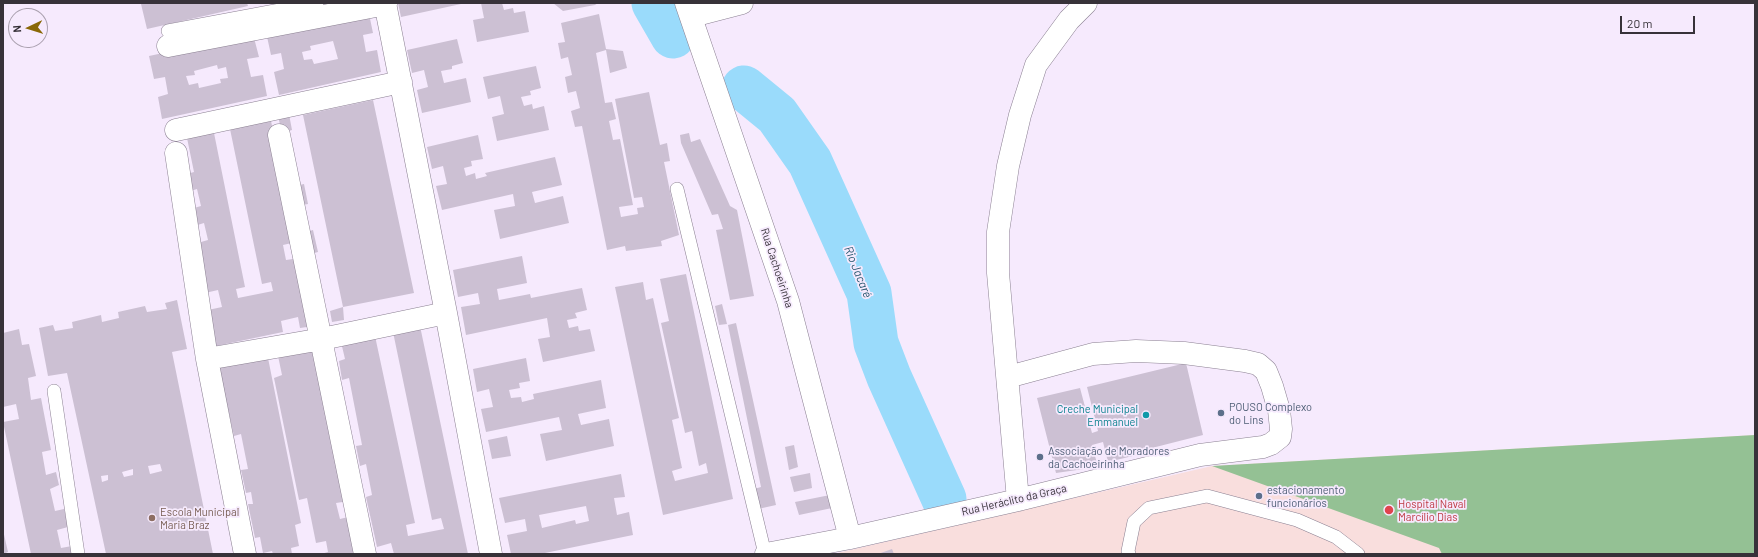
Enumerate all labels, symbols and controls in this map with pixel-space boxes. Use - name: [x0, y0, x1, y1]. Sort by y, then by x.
- north arrow: [8, 8, 48, 48]
- scale bar: [1622, 8, 1697, 34]
- text: 20 m: [1627, 16, 1653, 30]
- text: N: [10, 25, 23, 33]
- street label: Rua Cachoeirinha: [758, 226, 796, 310]
- water label: Rio Jacaré: [841, 244, 875, 300]
- place label: POUSO Complexo do Lins: [1229, 400, 1312, 426]
- place label: Creche Municipal Emmanuel: [1057, 402, 1138, 428]
- marker: POUSO Complexo do Lins: [1216, 408, 1226, 418]
- marker: Creche Municipal Emmanuel: [1141, 410, 1151, 420]
- place label: Associação de Moradores da Cachoeirinha: [1048, 444, 1169, 470]
- marker: Associação de Moradores da Cachoeirinha: [1035, 452, 1045, 462]
- street label: Rua Heráclito da Graça: [960, 481, 1068, 519]
- place label: estacionamento funcionários: [1267, 483, 1344, 509]
- marker: estacionamento funcionários: [1254, 491, 1264, 501]
- place label: Hospital Naval Marcílio Dias: [1398, 497, 1466, 523]
- marker: Hospital Naval Marcílio Dias: [1383, 504, 1395, 516]
- place label: Escola Municipal Maria Braz: [160, 505, 239, 531]
- marker: Escola Municipal Maria Braz: [147, 513, 157, 523]

